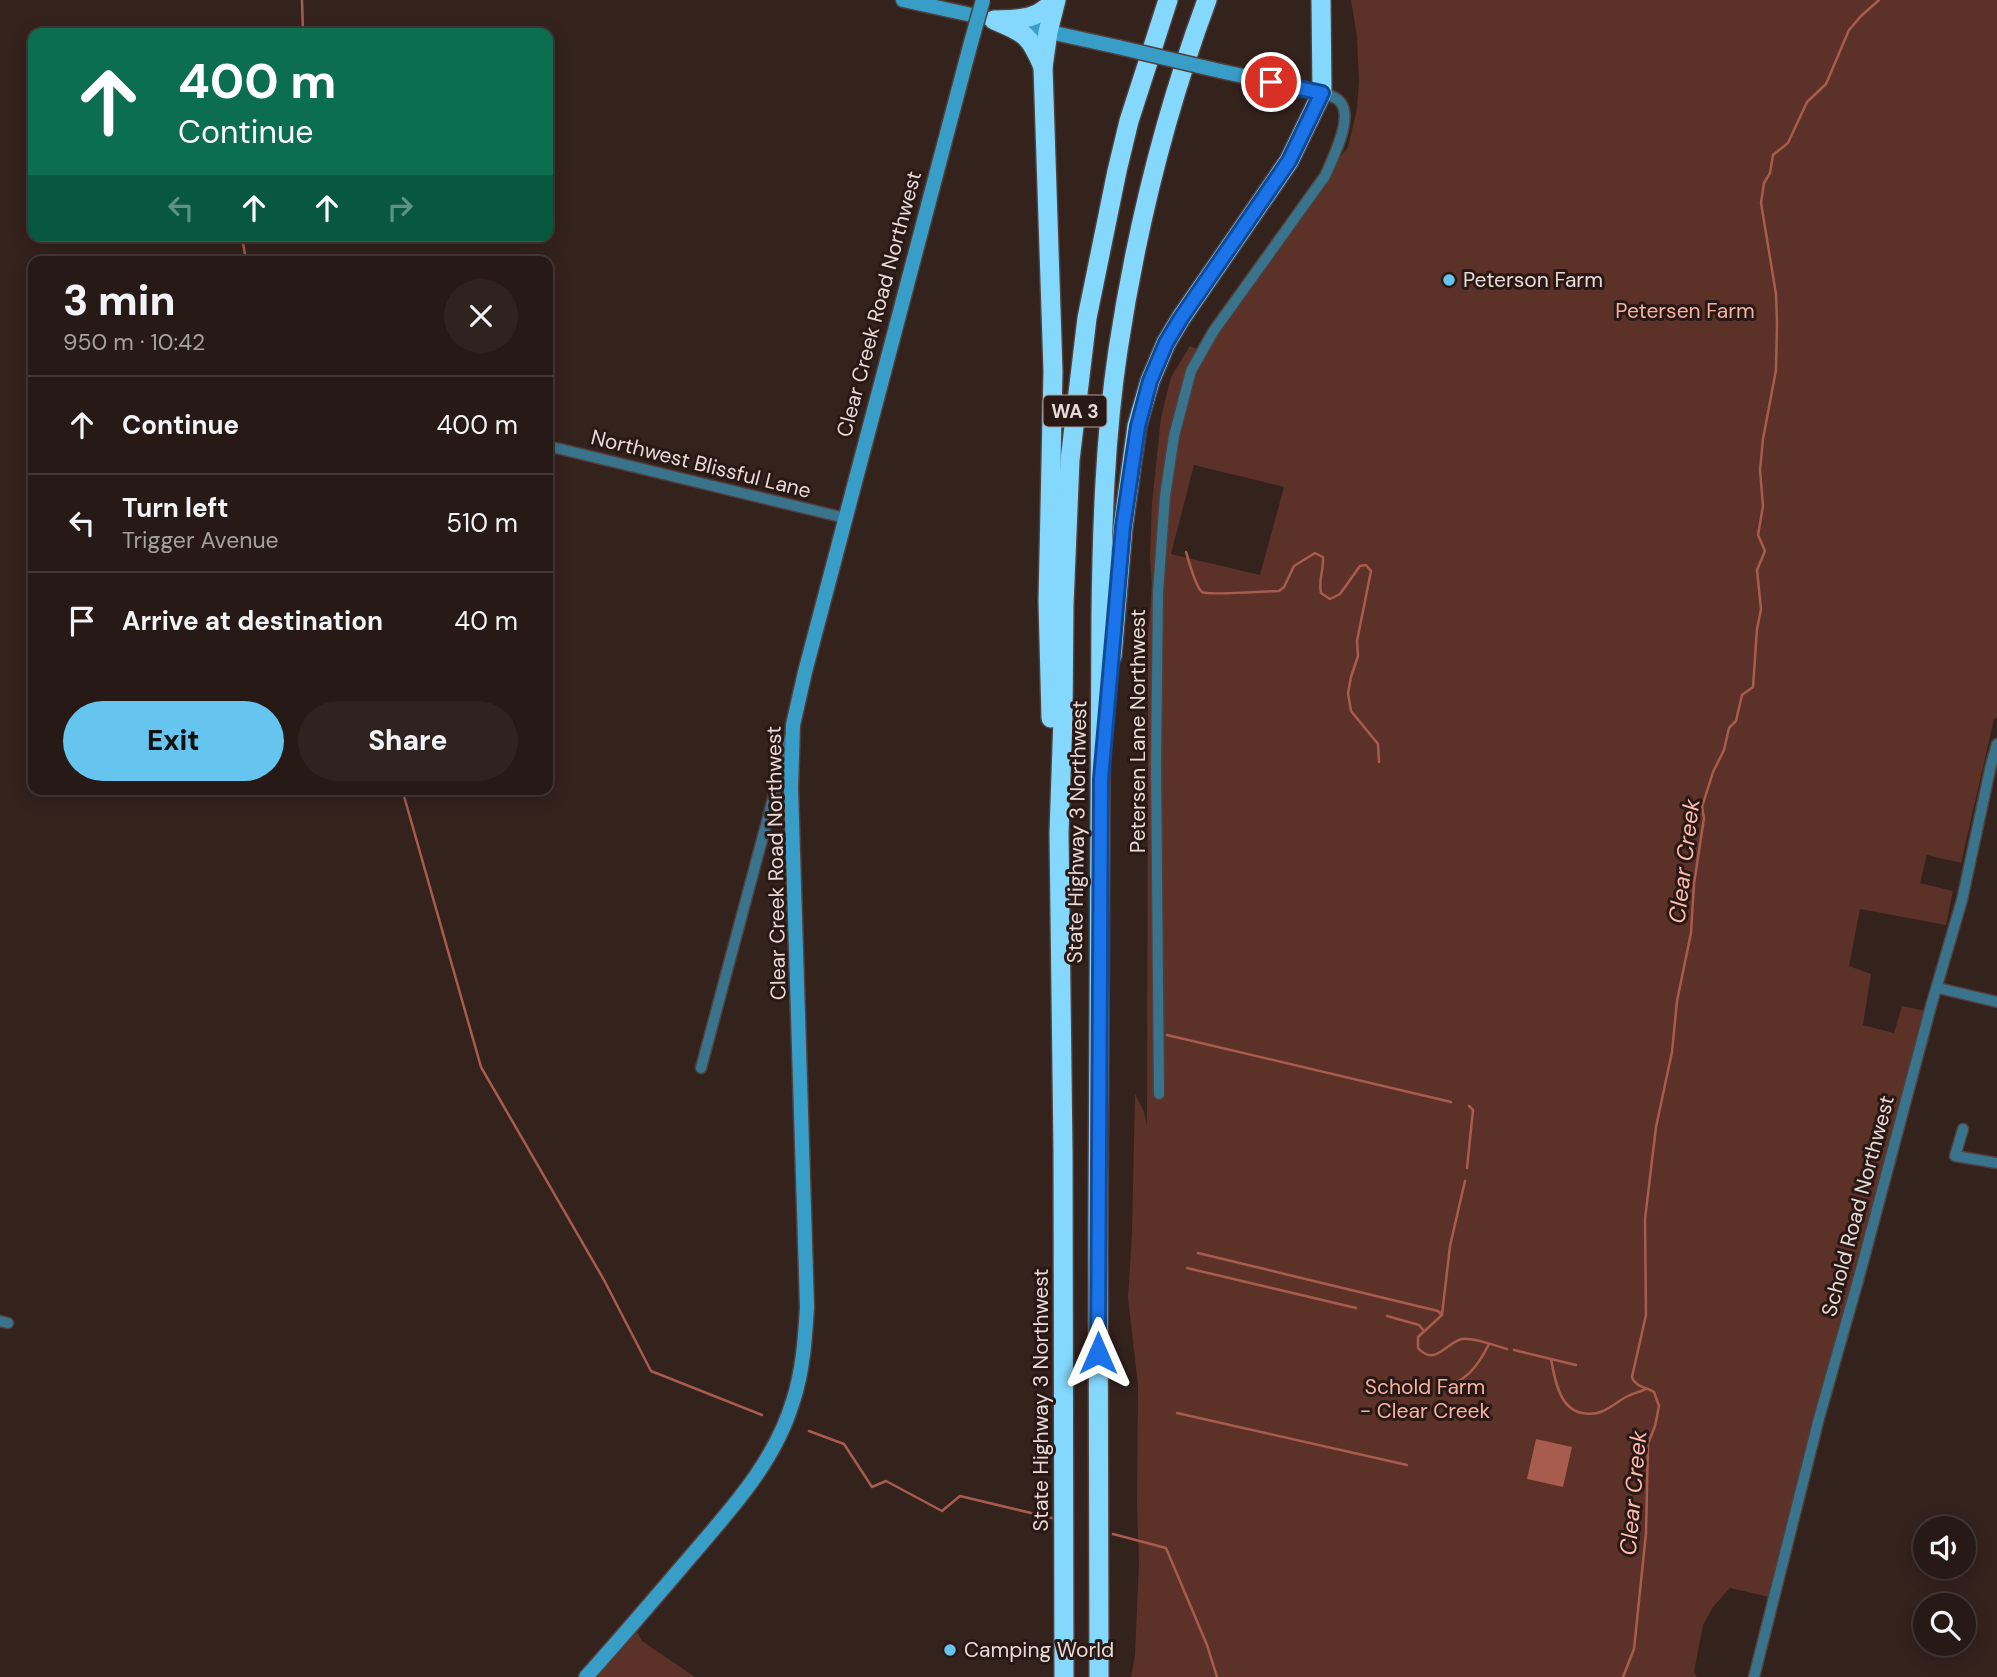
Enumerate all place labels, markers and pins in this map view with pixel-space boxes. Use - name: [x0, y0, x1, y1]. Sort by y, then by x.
- pin: [1241, 52, 1301, 112]
- place label: Peterson Farm: [1463, 266, 1603, 294]
- marker: Peterson Farm: [1441, 272, 1457, 288]
- place label: Camping World: [964, 1636, 1114, 1664]
- marker: Camping World: [942, 1642, 958, 1658]

